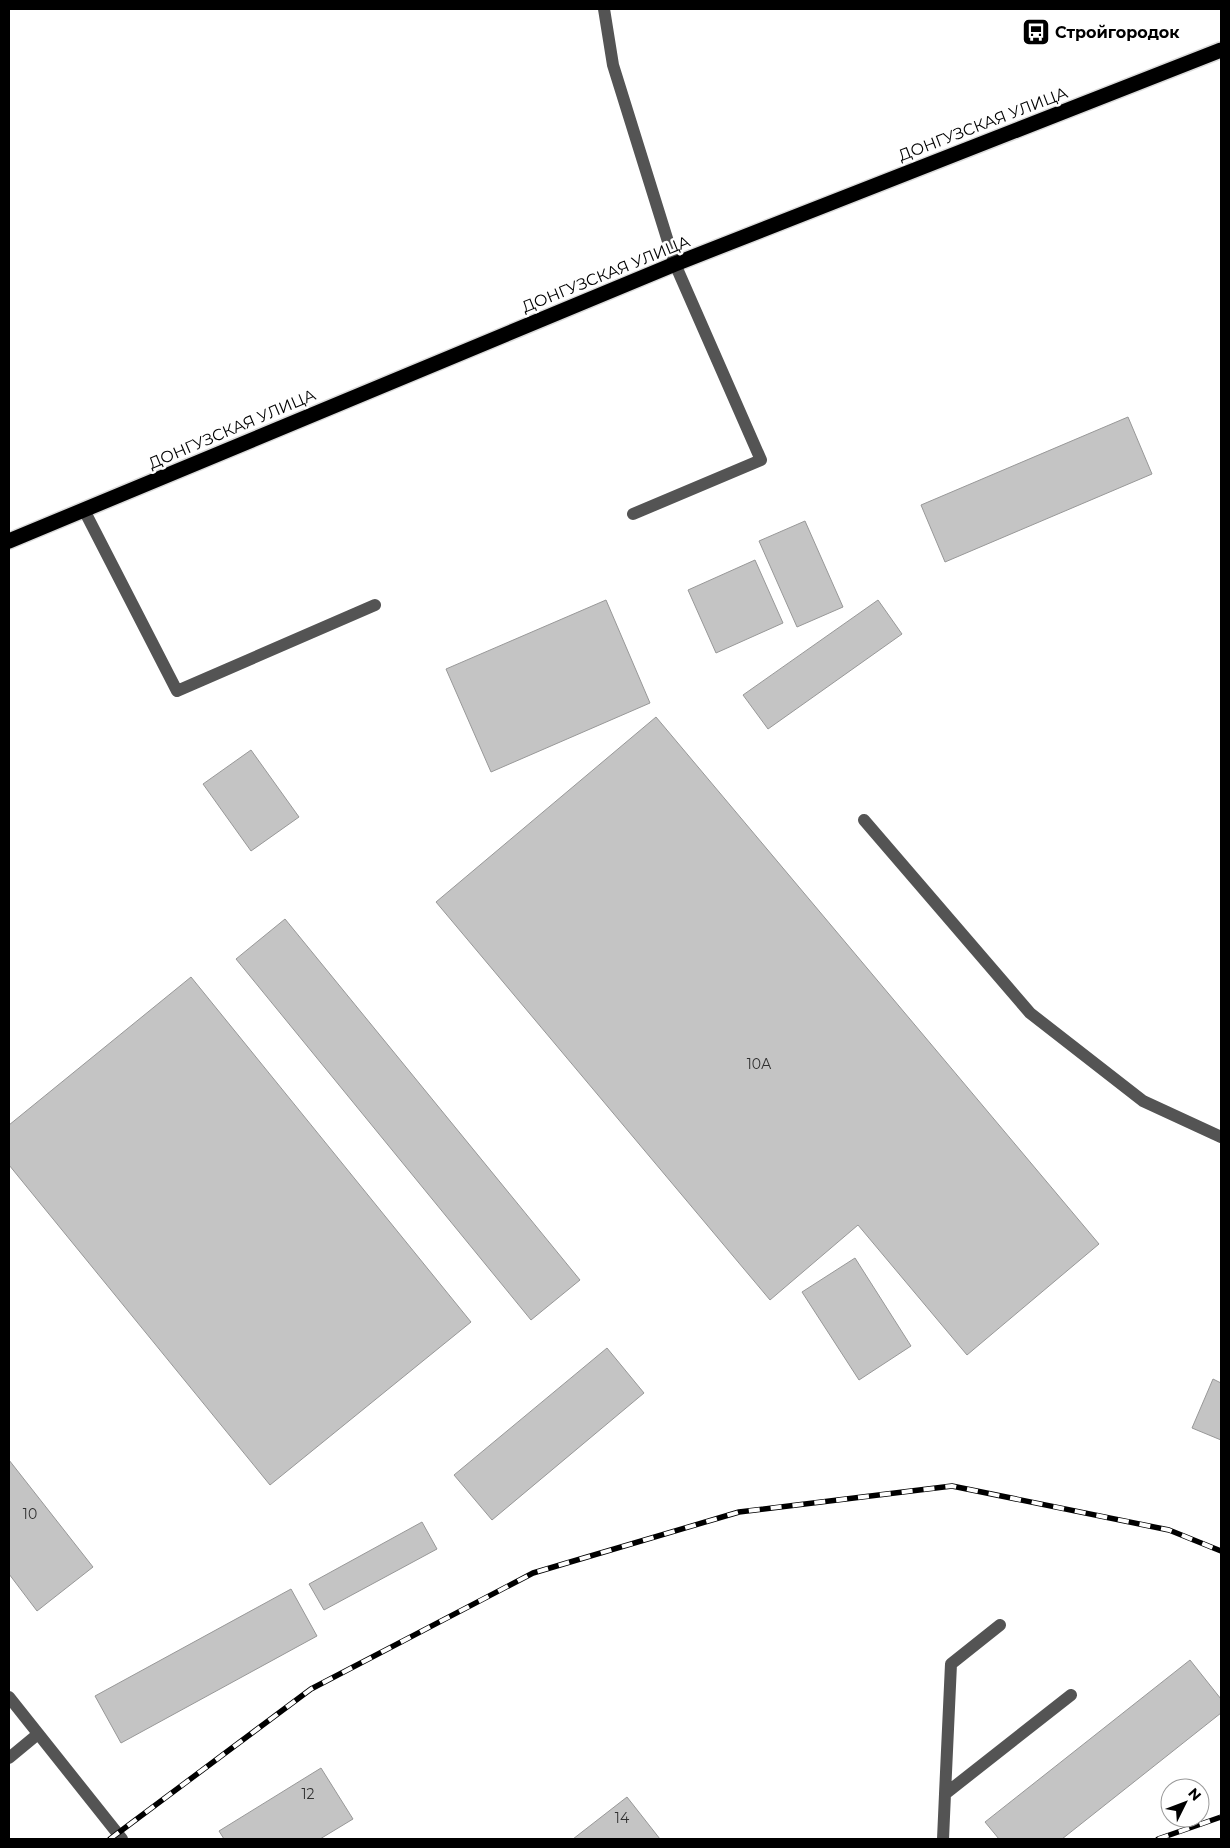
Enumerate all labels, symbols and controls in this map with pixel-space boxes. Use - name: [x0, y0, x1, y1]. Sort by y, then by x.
- bus stop icon: Стройгородок: [1021, 17, 1051, 47]
- place label: Стройгородок: [1055, 23, 1180, 42]
- street label: ДОНГУЗСКАЯ УЛИЦА: [896, 83, 1070, 165]
- street label: ДОНГУЗСКАЯ УЛИЦА: [519, 231, 693, 316]
- street label: ДОНГУЗСКАЯ УЛИЦА: [146, 385, 319, 473]
- house number: 10А: [747, 1055, 772, 1073]
- house number: 10: [23, 1505, 37, 1523]
- north arrow: [1160, 1778, 1210, 1828]
- text: N: [1184, 1784, 1205, 1805]
- house number: 12: [301, 1785, 315, 1803]
- house number: 14: [615, 1809, 630, 1827]

